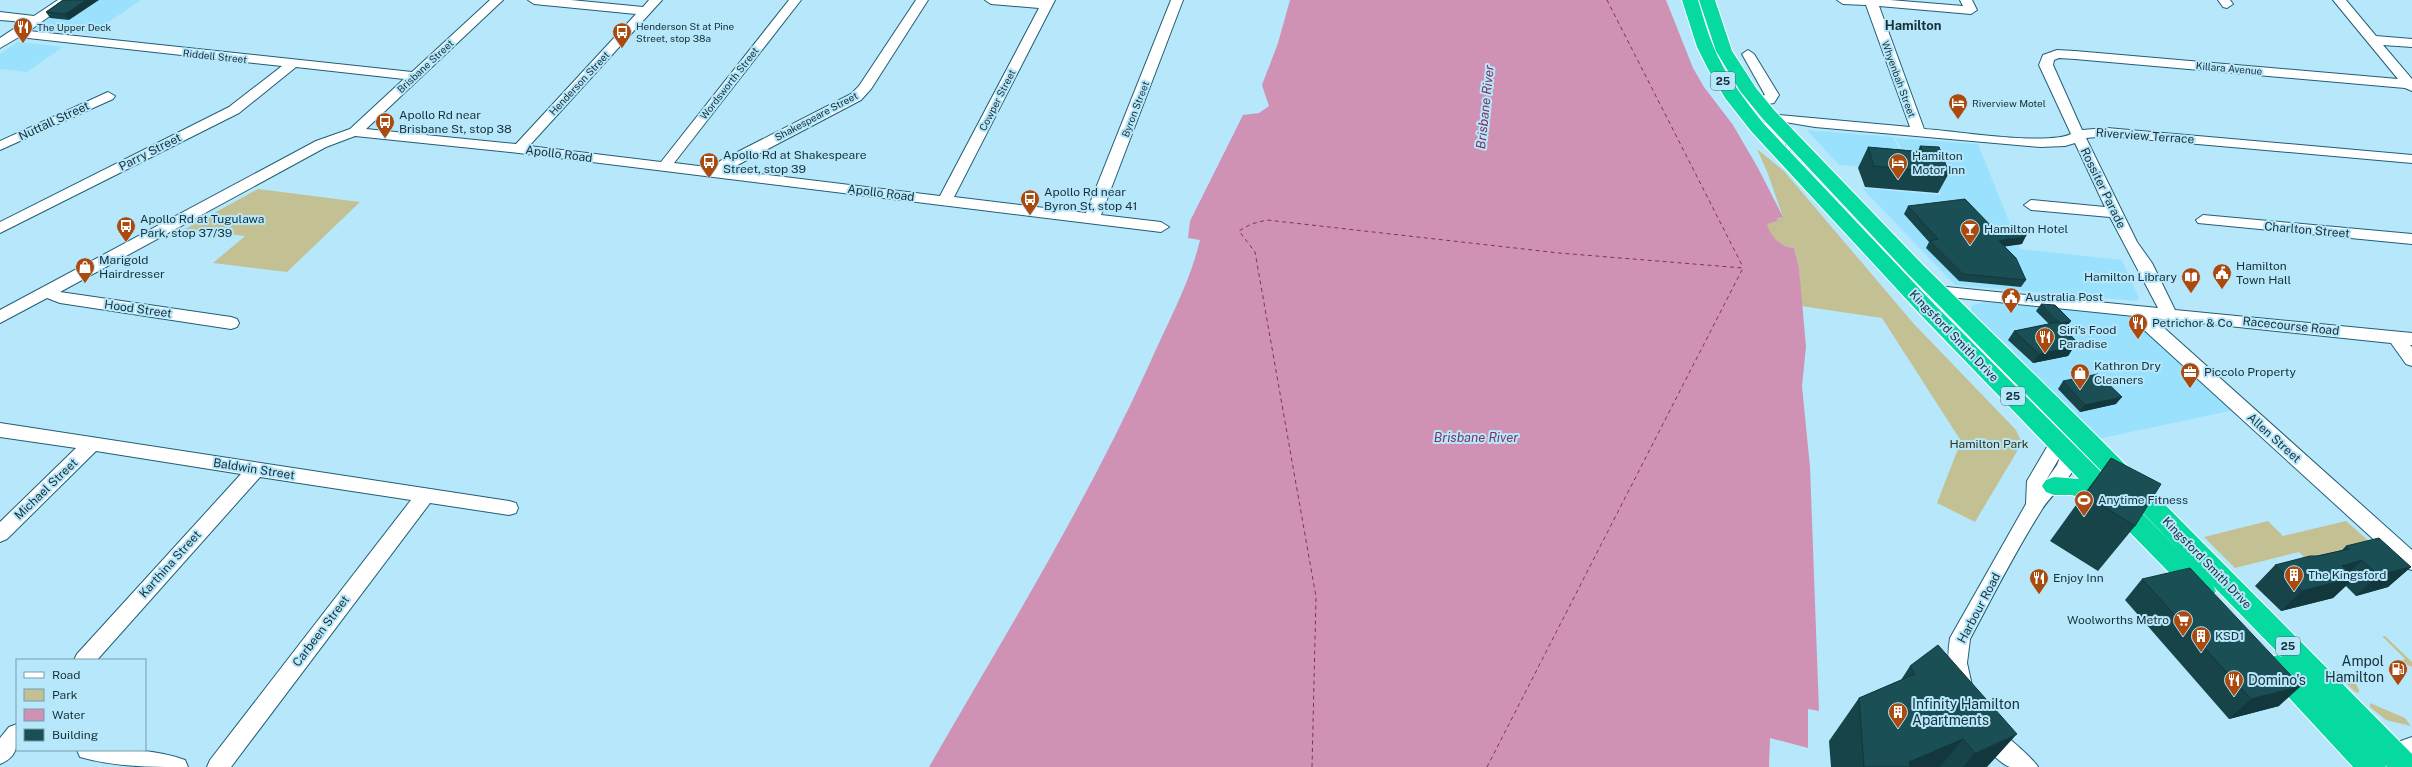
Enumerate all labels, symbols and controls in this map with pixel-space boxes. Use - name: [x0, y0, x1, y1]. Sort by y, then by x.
- restaurant icon: The Upper Deck: [12, 16, 34, 44]
- district label: Hamilton: [1885, 18, 1941, 33]
- place label: Henderson St at Pine Street, stop 38a: [636, 20, 735, 44]
- place label: The Upper Deck: [37, 21, 112, 33]
- bus stop icon: Henderson St at Pine Street, stop 38a: [611, 21, 633, 49]
- street label: Brisbane Street: [394, 37, 456, 95]
- street label: Whyenbah Street: [1880, 39, 1918, 119]
- street label: Wordsworth Street: [697, 45, 761, 121]
- street label: Riddell Street: [182, 47, 248, 65]
- street label: Henderson Street: [546, 49, 612, 117]
- street label: Killara Avenue: [2195, 59, 2263, 77]
- water label: Brisbane River: [1473, 64, 1497, 150]
- street label: Cowper Street: [976, 67, 1018, 133]
- road number: 25: [1711, 72, 1735, 90]
- street label: Byron Street: [1119, 79, 1151, 139]
- street label: Shakespeare Street: [772, 89, 860, 143]
- hotel icon: Riverview Motel: [1947, 92, 1969, 120]
- place label: Riverview Motel: [1972, 97, 2046, 109]
- street label: Nuttall Street: [16, 98, 92, 143]
- place label: Apollo Rd near Brisbane St, stop 38: [399, 108, 512, 136]
- bus stop icon: Apollo Rd near Brisbane St, stop 38: [374, 111, 396, 139]
- street label: Riverview Terrace: [2095, 126, 2195, 146]
- street label: Parry Street: [117, 130, 184, 174]
- street label: Apollo Road: [525, 143, 593, 165]
- street label: Rossiter Parade: [2077, 145, 2129, 231]
- place label: Apollo Rd at Shakespeare Street, stop 39: [723, 148, 867, 176]
- place label: Hamilton Motor Inn: [1912, 149, 1965, 177]
- bus stop icon: Apollo Rd at Shakespeare Street, stop 39: [698, 151, 720, 179]
- hotel icon: Hamilton Motor Inn: [1887, 152, 1909, 180]
- street label: Apollo Road: [847, 182, 915, 204]
- place label: Apollo Rd near Byron St, stop 41: [1044, 185, 1138, 213]
- bus stop icon: Apollo Rd near Byron St, stop 41: [1019, 188, 1041, 216]
- place label: Apollo Rd at Tugulawa Park, stop 37/39: [140, 212, 264, 240]
- bus stop icon: Apollo Rd at Tugulawa Park, stop 37/39: [115, 215, 137, 243]
- bar icon: Hamilton Hotel: [1959, 218, 1981, 246]
- street label: Charlton Street: [2264, 219, 2351, 241]
- place label: Hamilton Hotel: [1984, 222, 2068, 236]
- place label: Marigold Hairdresser: [99, 253, 165, 281]
- shop icon: Marigold Hairdresser: [74, 256, 96, 284]
- place label: Hamilton Town Hall: [2236, 259, 2291, 287]
- public building icon: Hamilton Town Hall: [2211, 262, 2233, 290]
- library icon: Hamilton Library: [2180, 266, 2202, 294]
- place label: Hamilton Library: [2084, 270, 2178, 284]
- public building icon: Australia Post: [2000, 286, 2022, 314]
- street label: Kingsford Smith Drive: [1907, 287, 2002, 385]
- place label: Australia Post: [2025, 290, 2103, 304]
- street label: Hood Street: [103, 297, 173, 321]
- restaurant icon: Petrichor & Co: [2127, 312, 2149, 340]
- street label: Racecourse Road: [2242, 314, 2340, 338]
- place label: Petrichor & Co: [2152, 316, 2233, 330]
- place label: Siri's Food Paradise: [2059, 323, 2116, 351]
- restaurant icon: Siri's Food Paradise: [2034, 326, 2056, 354]
- place label: Kathron Dry Cleaners: [2094, 359, 2161, 387]
- office icon: Piccolo Property: [2179, 361, 2201, 389]
- shop icon: Kathron Dry Cleaners: [2069, 362, 2091, 390]
- place label: Piccolo Property: [2204, 365, 2296, 379]
- road number: 25: [2001, 387, 2025, 405]
- street label: Allen Street: [2244, 410, 2304, 466]
- water label: Brisbane River: [1434, 430, 1518, 445]
- park label: Hamilton Park: [1949, 437, 2029, 451]
- street label: Michael Street: [12, 455, 81, 523]
- street label: Baldwin Street: [212, 456, 296, 482]
- sports icon: Anytime Fitness: [2073, 489, 2095, 517]
- place label: Anytime Fitness: [2098, 493, 2188, 507]
- street label: Kingsford Smith Drive: [2160, 514, 2255, 612]
- street label: Karthina Street: [136, 527, 204, 600]
- building icon: The Kingsford: [2283, 564, 2305, 592]
- restaurant icon: Enjoy Inn: [2028, 567, 2050, 595]
- place label: The Kingsford: [2308, 568, 2386, 582]
- street label: Harbour Road: [1955, 571, 2003, 645]
- place label: Enjoy Inn: [2053, 571, 2104, 585]
- street label: Carbeen Street: [290, 593, 352, 669]
- supermarket icon: Woolworths Metro: [2172, 609, 2194, 637]
- place label: Woolworths Metro: [2067, 613, 2169, 627]
- building icon: KSD1: [2190, 625, 2212, 653]
- place label: KSD1: [2215, 629, 2244, 643]
- road number: 25: [2276, 637, 2300, 655]
- place label: Ampol Hamilton: [2325, 653, 2384, 685]
- fuel station icon: Ampol Hamilton: [2387, 658, 2409, 686]
- legend: [16, 659, 146, 751]
- text: Road: [52, 668, 80, 682]
- restaurant icon: Domino's: [2223, 669, 2245, 697]
- place label: Domino's: [2248, 672, 2306, 688]
- text: Park: [52, 688, 78, 702]
- place label: Infinity Hamilton Apartments: [1912, 696, 2020, 728]
- building icon: Infinity Hamilton Apartments: [1887, 701, 1909, 729]
- text: Water: [52, 708, 86, 722]
- text: Building: [52, 728, 98, 742]

